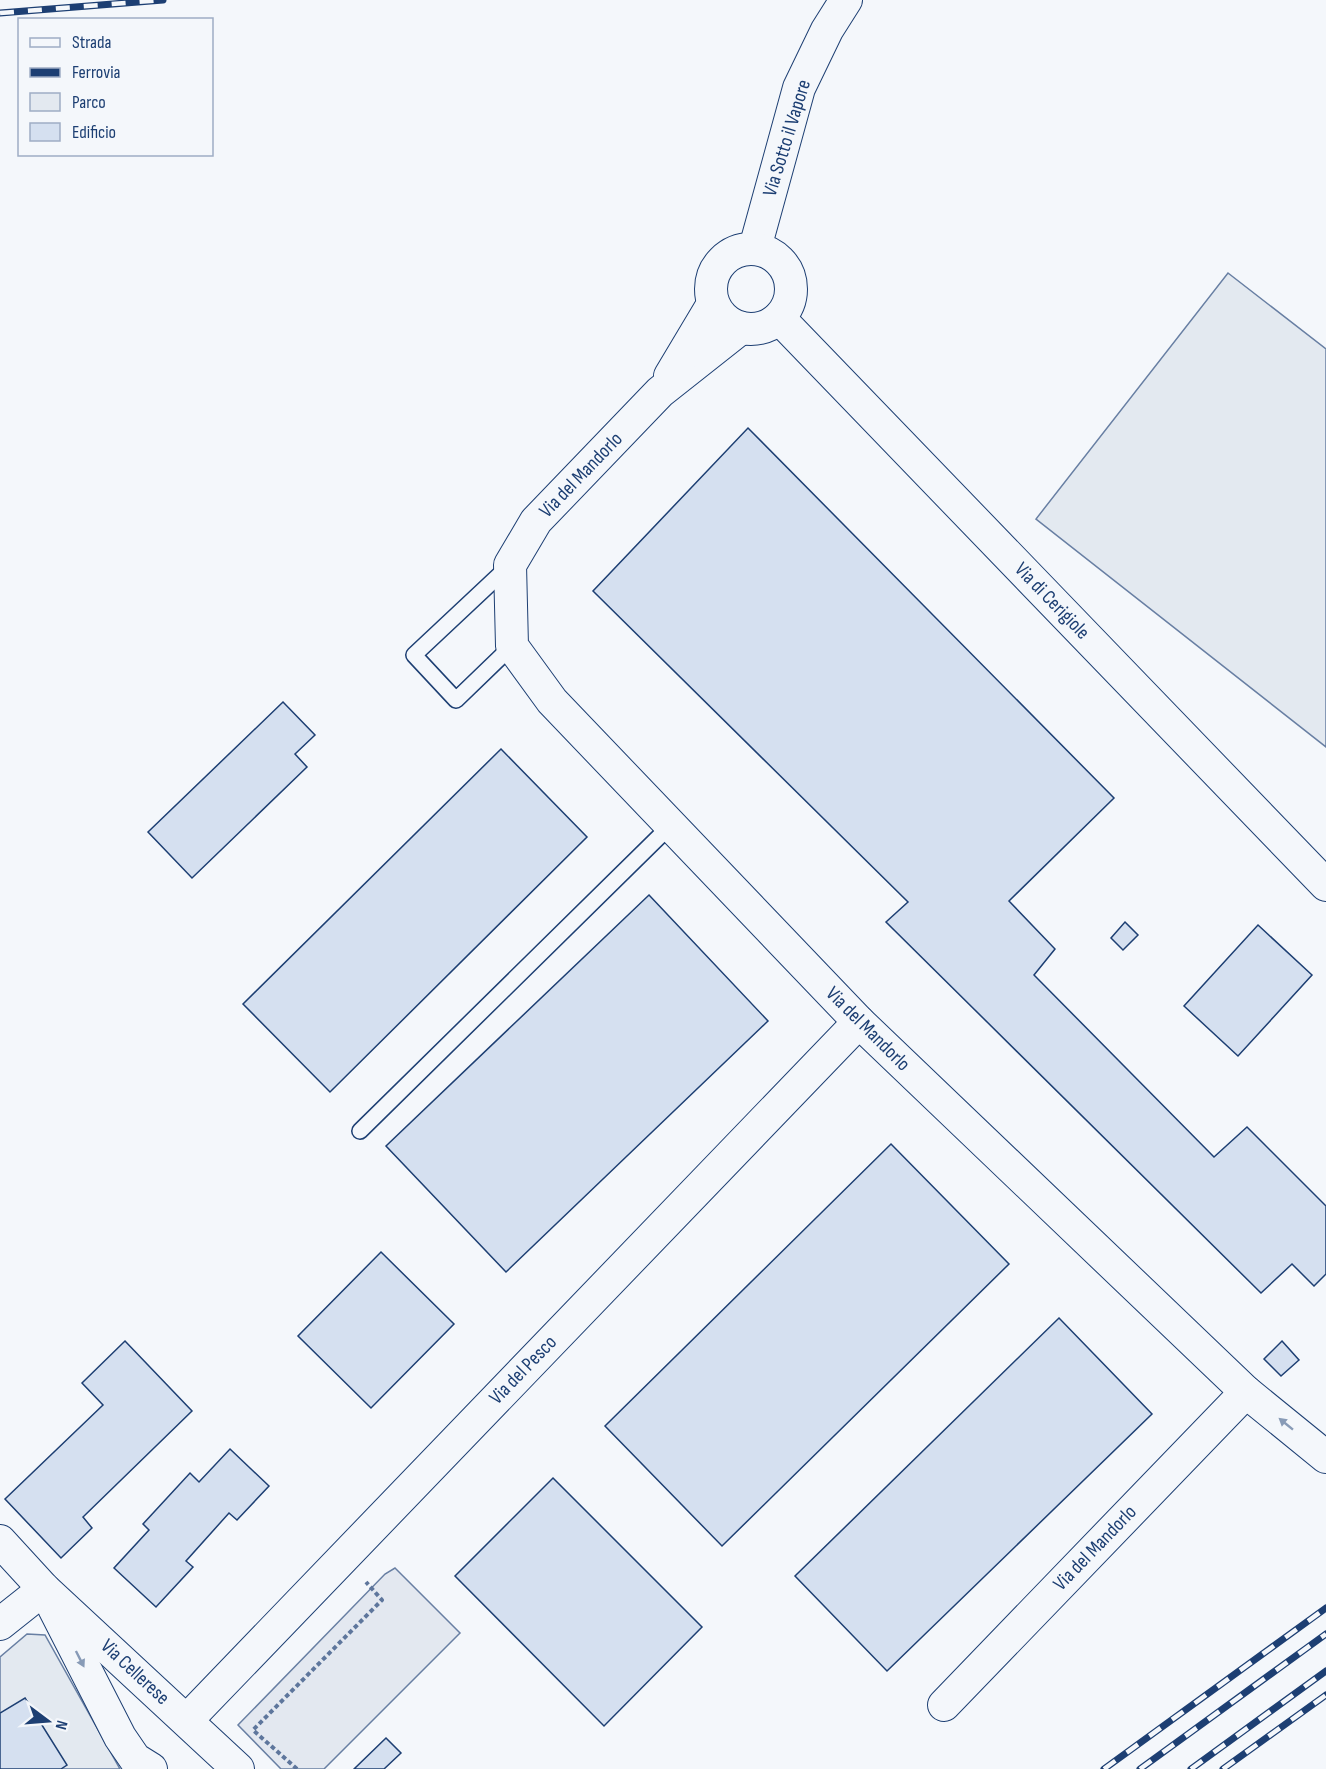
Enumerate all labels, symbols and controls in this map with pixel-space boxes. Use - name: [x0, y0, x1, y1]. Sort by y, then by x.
- legend: [18, 18, 213, 156]
- text: Strada: [72, 32, 112, 53]
- text: Ferrovia: [72, 62, 120, 83]
- street label: Via Sotto il Vapore: [758, 77, 816, 199]
- text: Parco: [72, 92, 106, 113]
- text: Edificio: [72, 122, 116, 143]
- street label: Via del Mandorlo: [534, 427, 628, 523]
- street label: Via di Cerigiole: [1009, 558, 1095, 644]
- street label: Via del Mandorlo: [821, 982, 915, 1076]
- street label: Via del Pesco: [484, 1330, 562, 1410]
- one-way arrow: [1278, 1418, 1294, 1431]
- street label: Via del Mandorlo: [1048, 1500, 1142, 1596]
- street label: Via Cellerese: [96, 1634, 174, 1710]
- one-way arrow: [76, 1651, 85, 1668]
- north arrow: [18, 1691, 78, 1751]
- text: N: [51, 1718, 71, 1731]

